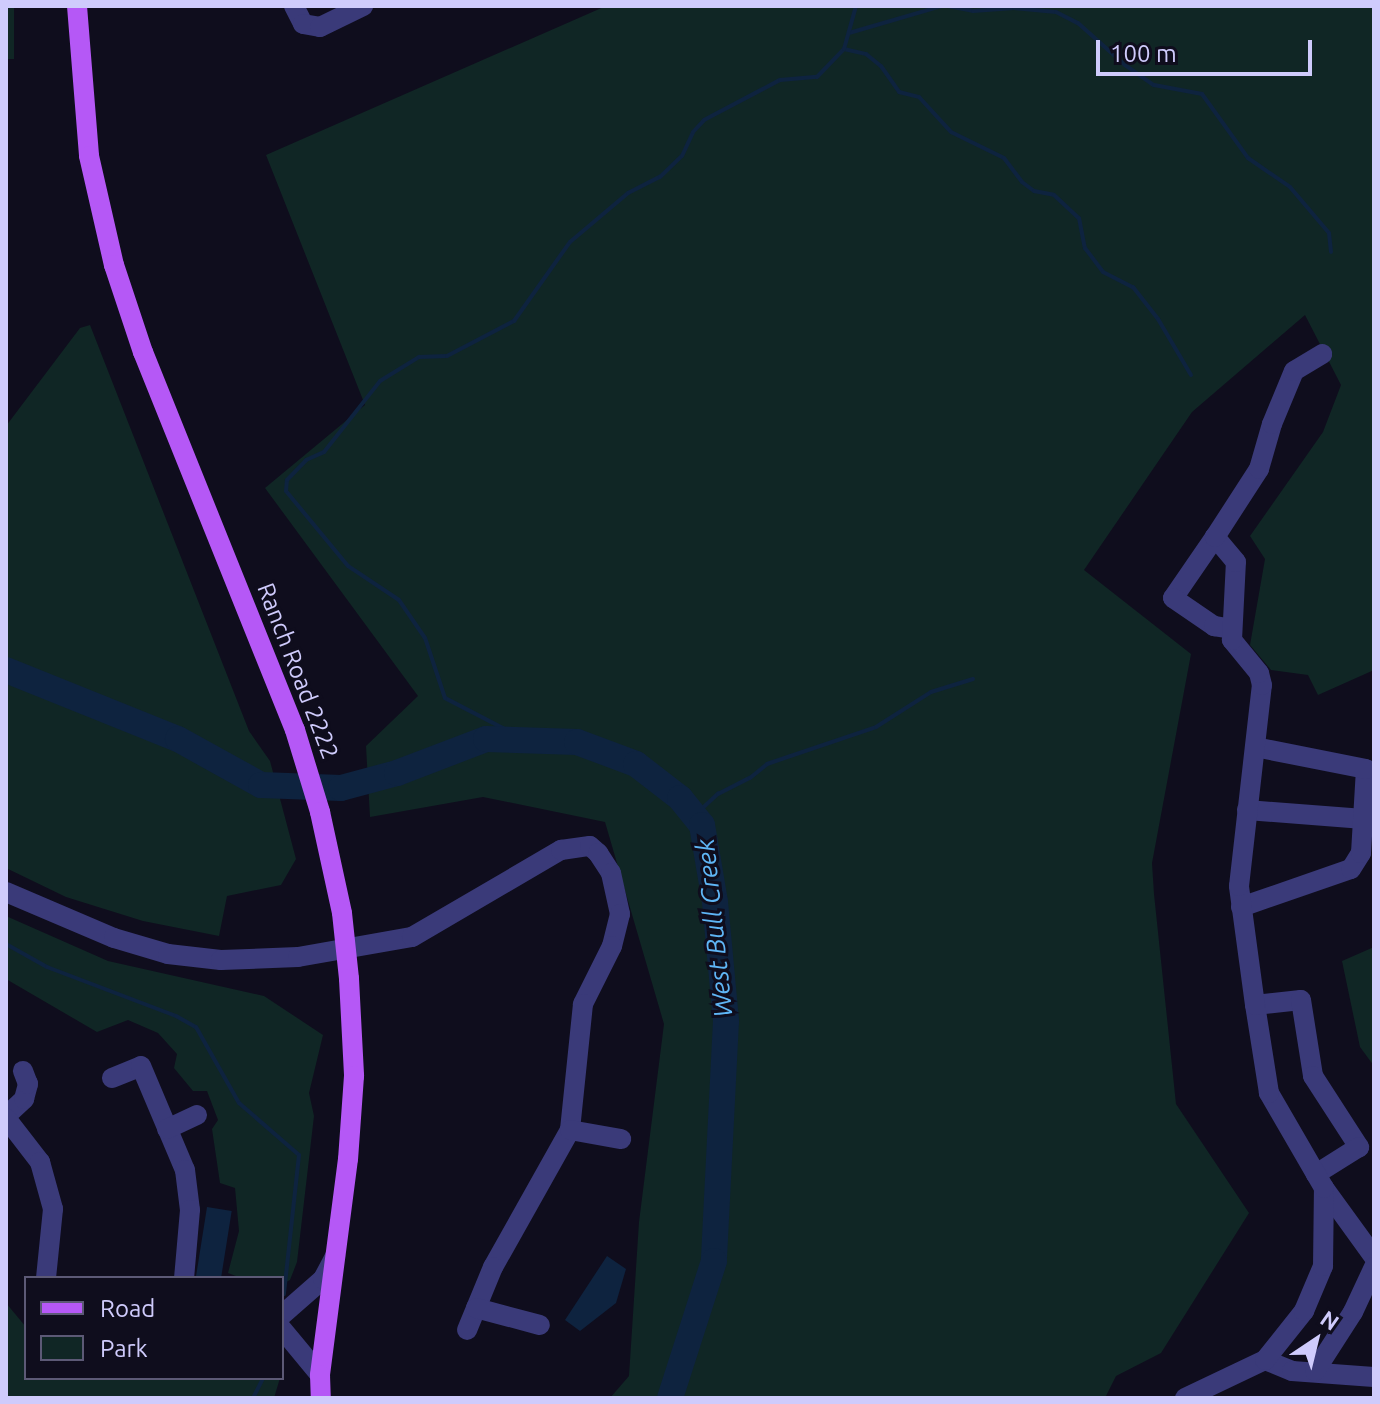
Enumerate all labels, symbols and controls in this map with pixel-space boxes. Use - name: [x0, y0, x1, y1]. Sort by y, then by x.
- scale bar: [1100, 24, 1316, 74]
- text: 100 m: [1110, 40, 1177, 67]
- street label: Ranch Road 2222: [251, 579, 345, 763]
- water label: West Bull Creek: [689, 837, 739, 1019]
- legend: [24, 1276, 284, 1380]
- text: Road: [100, 1295, 155, 1322]
- north arrow: [1276, 1300, 1356, 1380]
- text: N: [1316, 1305, 1344, 1335]
- text: Park: [100, 1335, 148, 1362]

